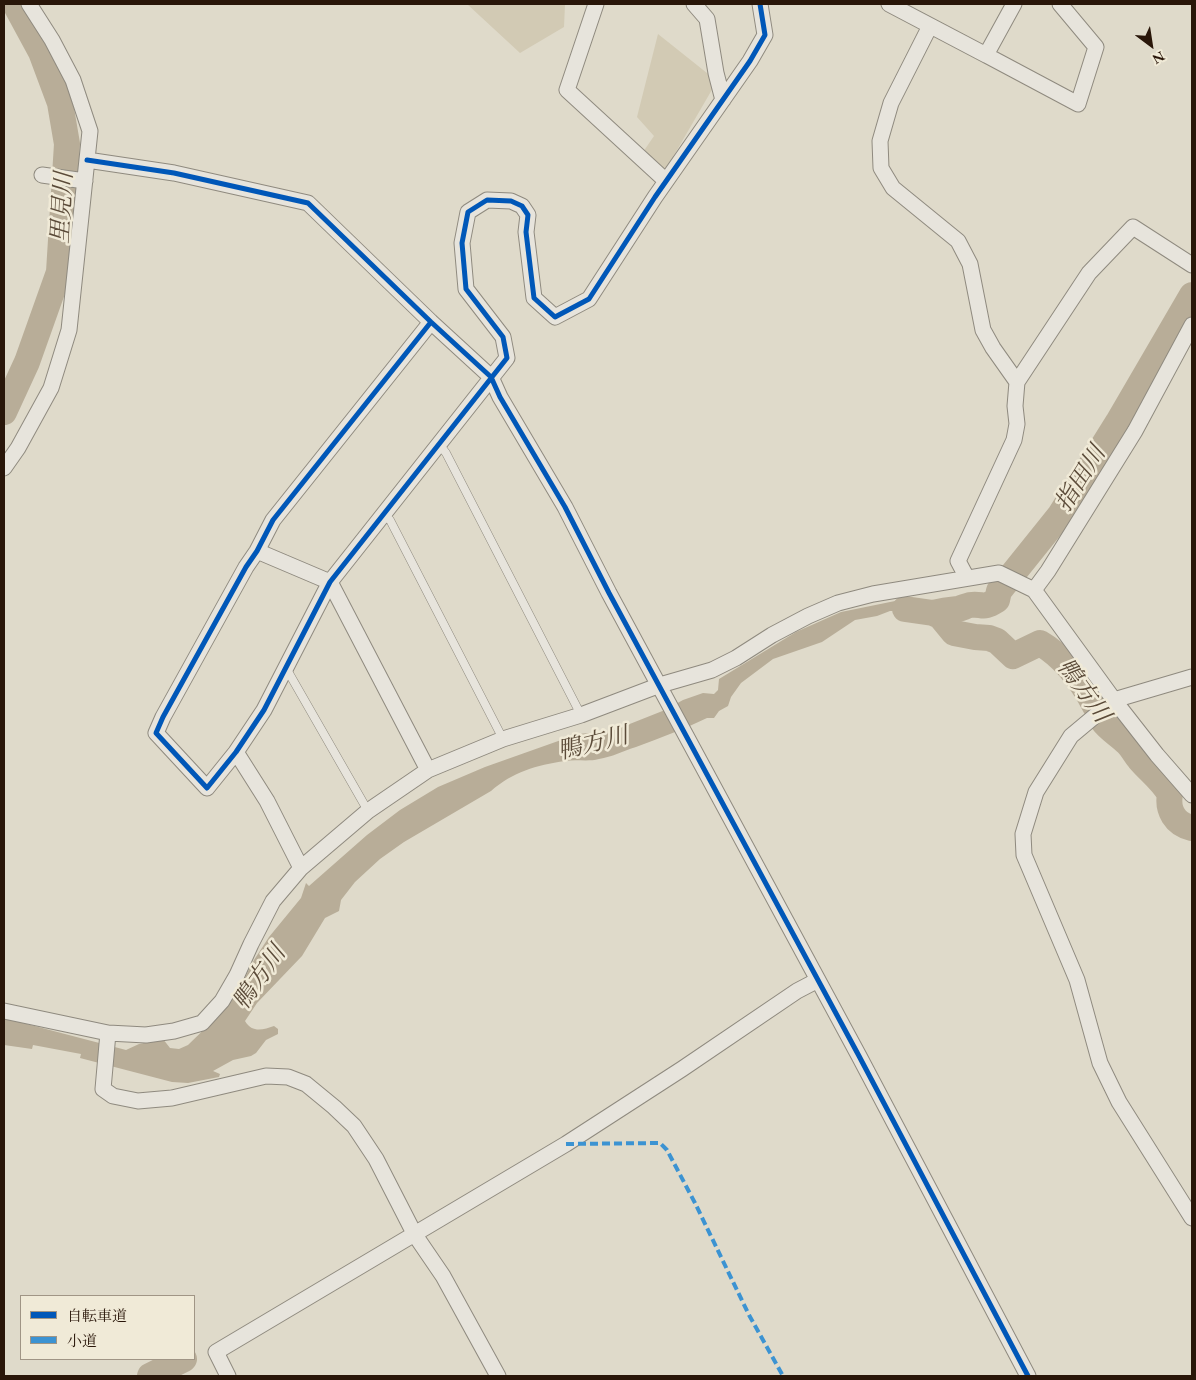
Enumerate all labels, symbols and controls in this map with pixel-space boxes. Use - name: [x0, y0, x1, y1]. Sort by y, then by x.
- north arrow: [1126, 20, 1176, 70]
- text: N: [1149, 47, 1168, 68]
- water label: 里見川: [47, 171, 79, 245]
- water label: 指田川: [1050, 441, 1112, 517]
- water label: 鴨方川: [1050, 653, 1116, 729]
- water label: 鴨方川: [555, 721, 631, 767]
- water label: 鴨方川: [228, 940, 292, 1016]
- legend: [20, 1295, 195, 1360]
- text: 自転車道: [67, 1306, 127, 1325]
- text: 小道: [67, 1331, 97, 1350]

